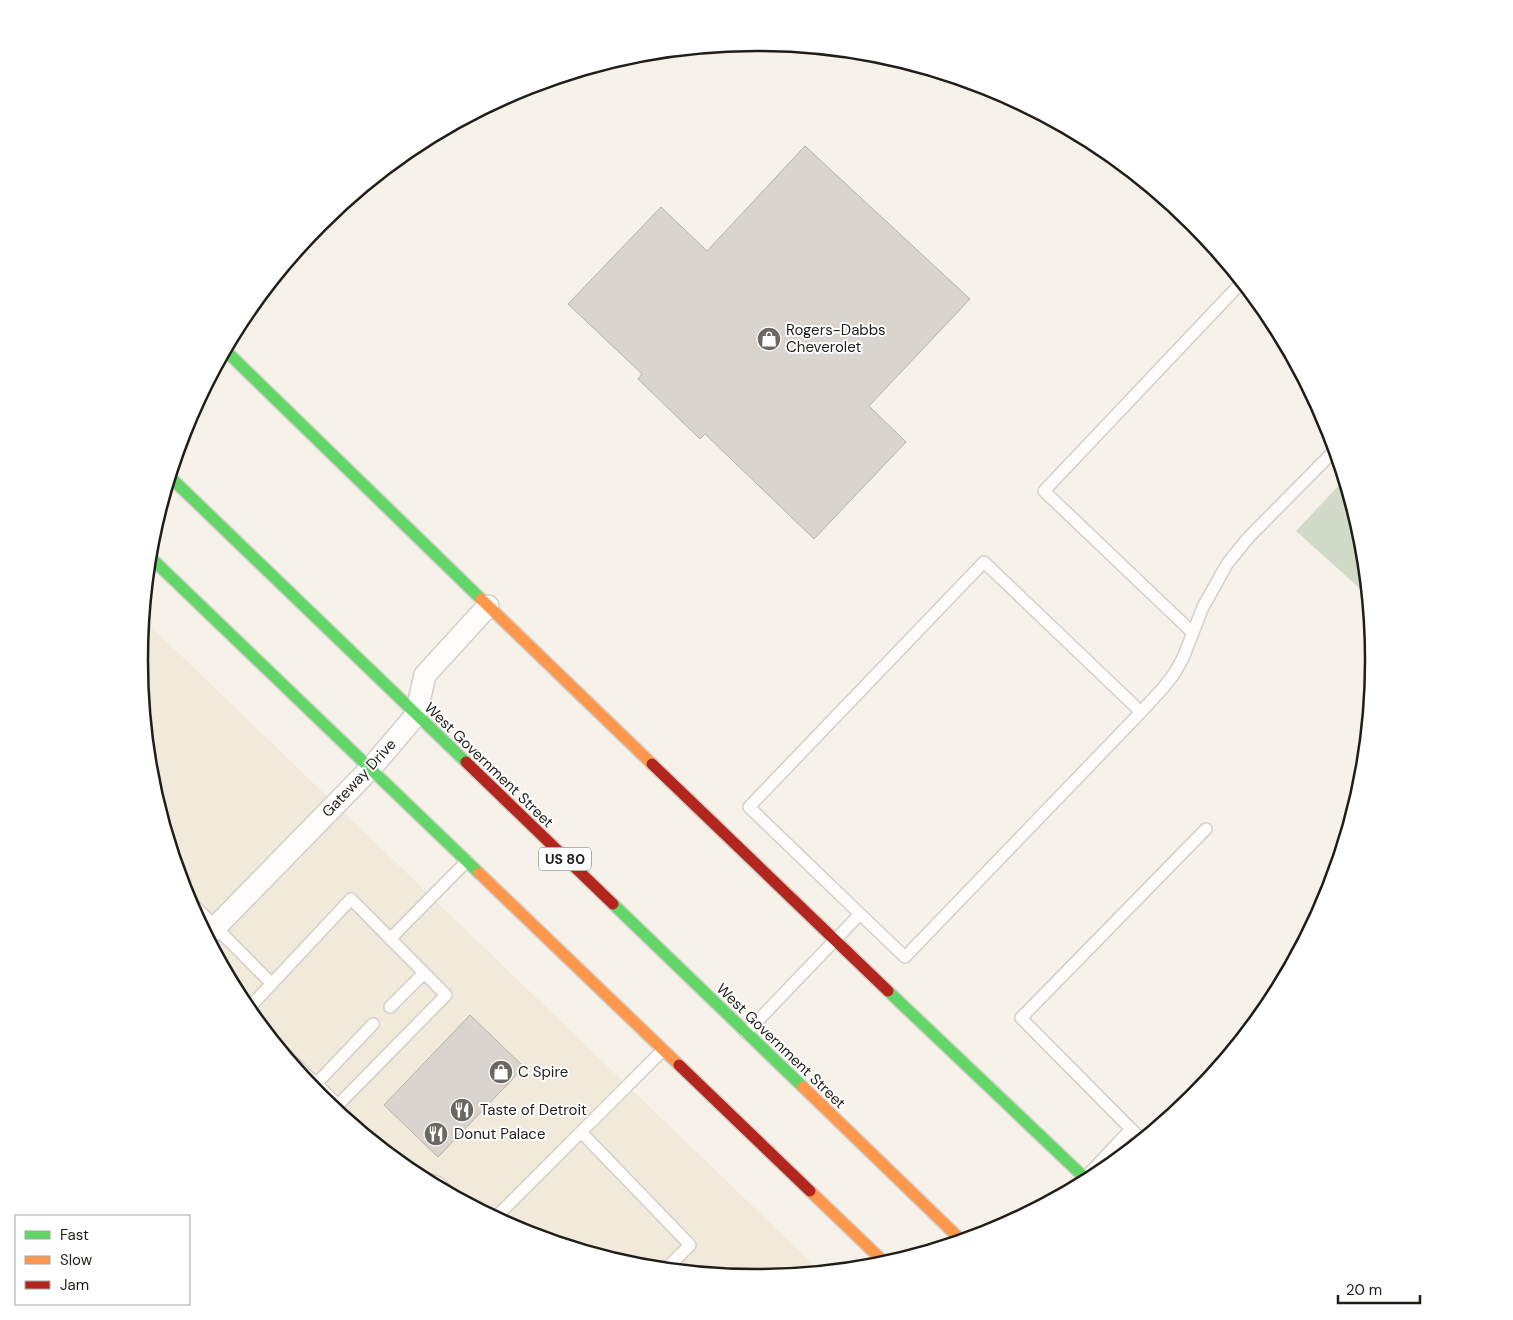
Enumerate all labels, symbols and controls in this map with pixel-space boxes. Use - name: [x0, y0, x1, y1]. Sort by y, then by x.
- place label: Rogers-Dabbs Cheverolet: [786, 320, 886, 357]
- shop icon: Rogers-Dabbs Cheverolet: [756, 326, 782, 352]
- street label: West Government Street: [420, 698, 558, 832]
- street label: Gateway Drive: [318, 735, 400, 821]
- road number: US 80: [539, 848, 591, 871]
- street label: West Government Street: [712, 979, 850, 1113]
- shop icon: C Spire: [488, 1059, 514, 1085]
- place label: C Spire: [518, 1062, 568, 1082]
- restaurant icon: Taste of Detroit: [449, 1097, 475, 1123]
- place label: Taste of Detroit: [480, 1100, 587, 1120]
- restaurant icon: Donut Palace: [423, 1121, 449, 1147]
- place label: Donut Palace: [454, 1124, 545, 1144]
- legend: [15, 1215, 190, 1305]
- text: Fast: [60, 1225, 89, 1245]
- text: Slow: [60, 1250, 93, 1270]
- scale bar: [1338, 1272, 1420, 1304]
- text: Jam: [60, 1275, 89, 1295]
- text: 20 m: [1346, 1280, 1382, 1300]

